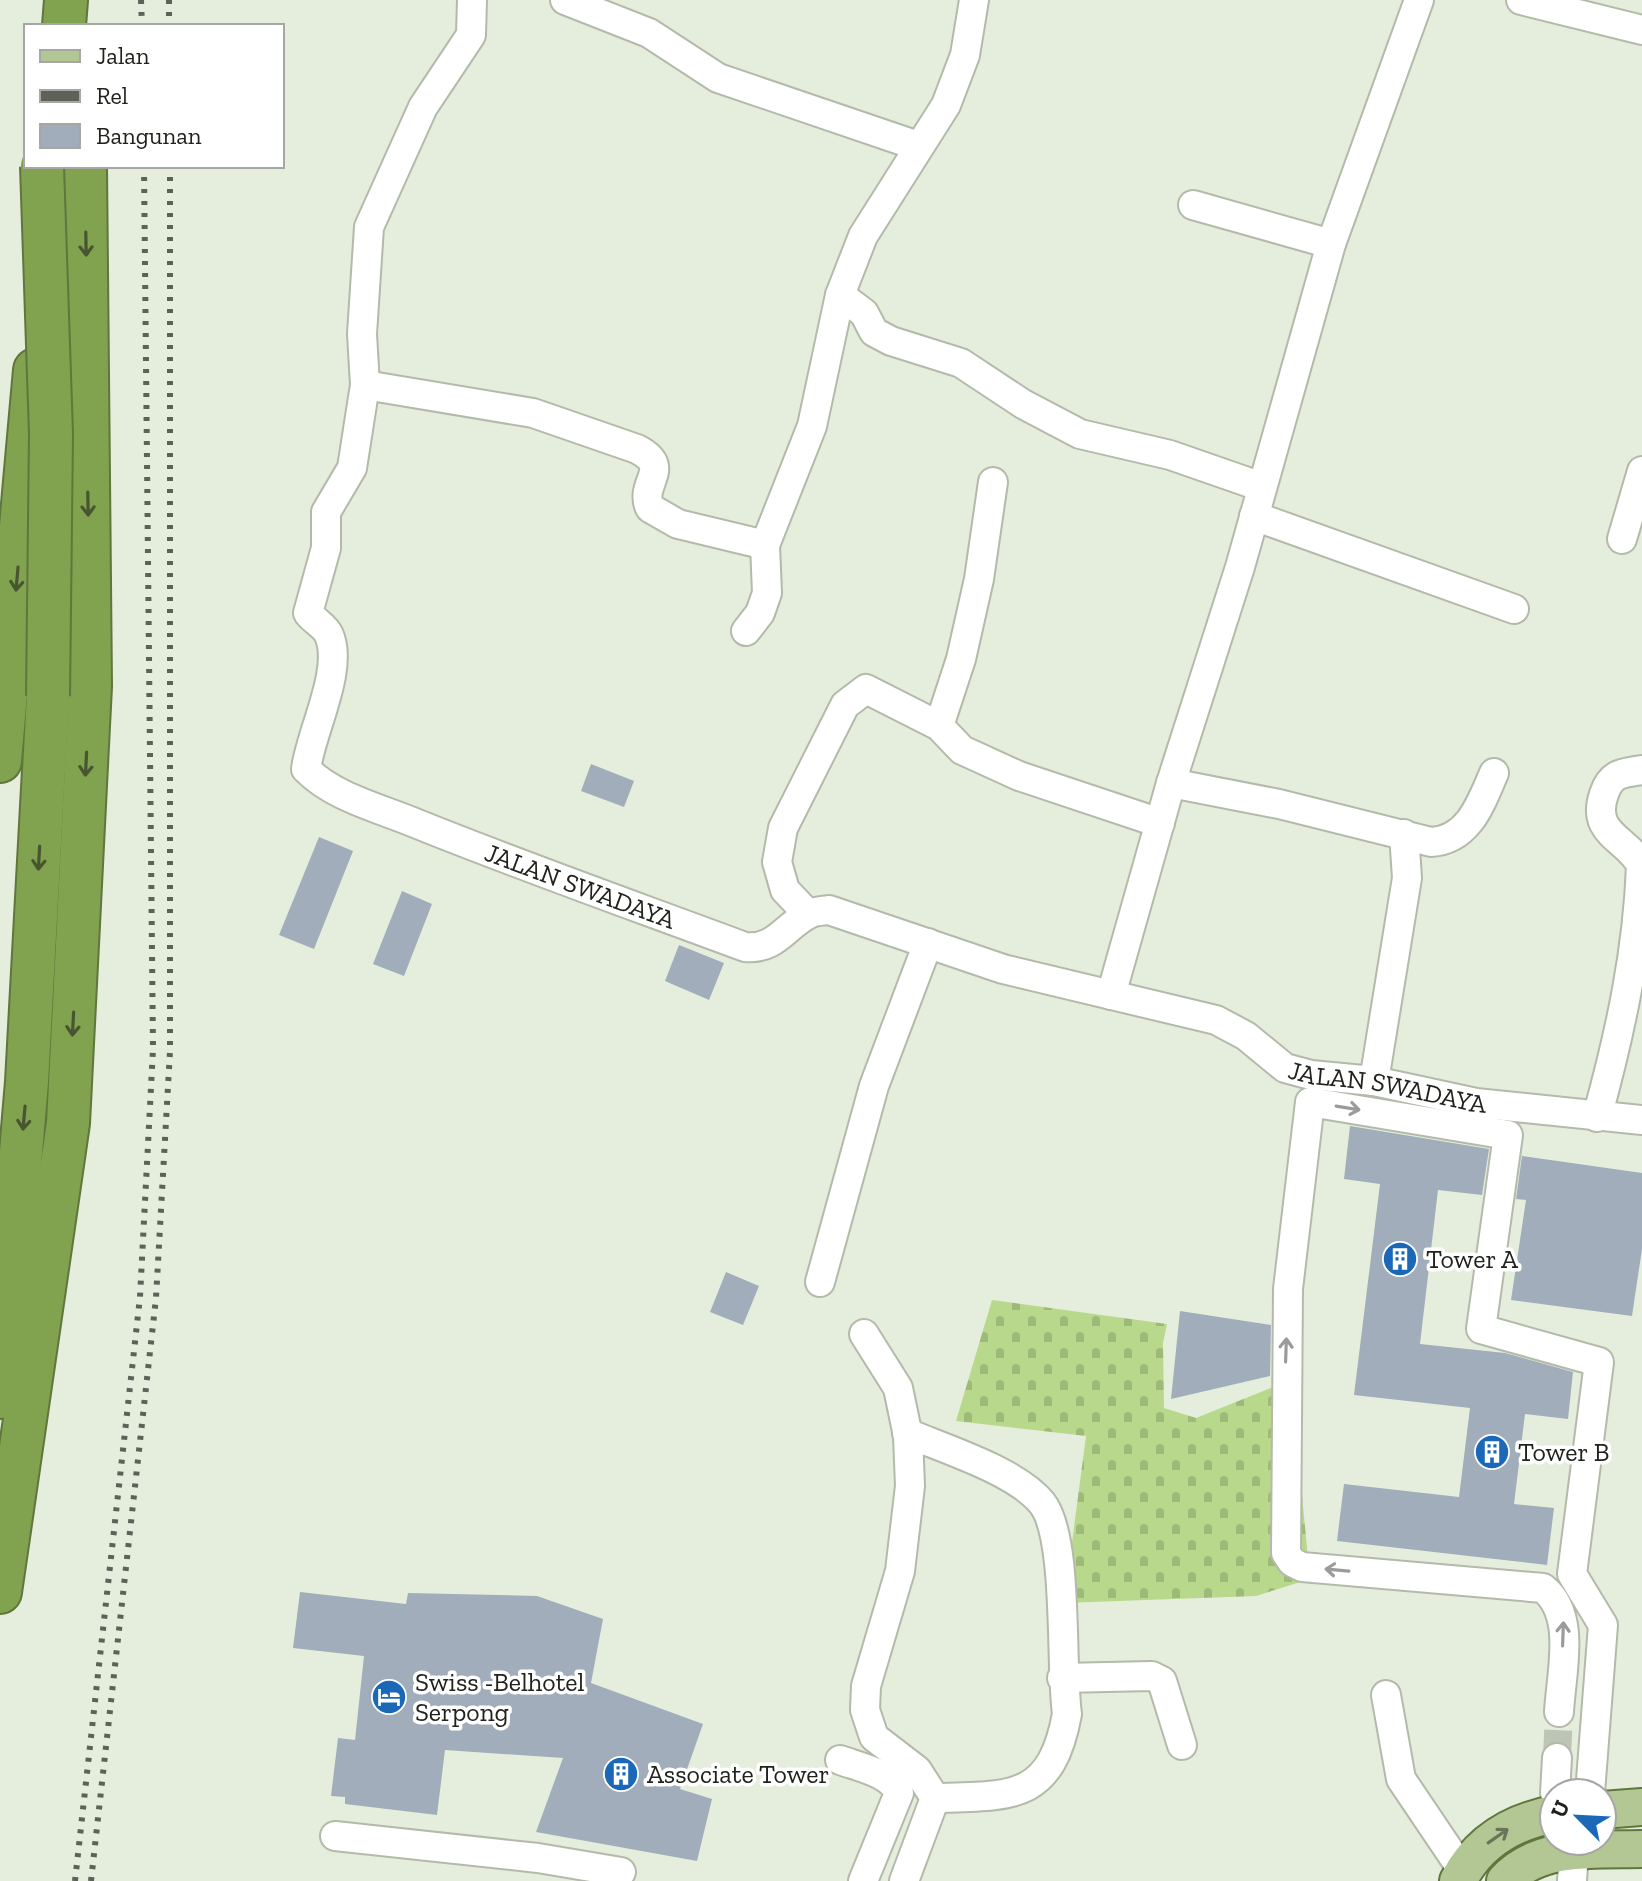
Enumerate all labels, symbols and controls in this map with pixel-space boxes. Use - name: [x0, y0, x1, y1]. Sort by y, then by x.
- legend: [24, 24, 284, 168]
- text: Jalan: [96, 41, 150, 70]
- text: Rel: [96, 81, 128, 110]
- text: Bangunan: [96, 121, 202, 150]
- one-way arrow: [78, 230, 94, 257]
- one-way arrow: [80, 490, 96, 517]
- one-way arrow: [10, 565, 25, 592]
- one-way arrow: [78, 750, 93, 777]
- street label: JALAN SWADAYA: [481, 836, 681, 936]
- one-way arrow: [32, 844, 47, 871]
- one-way arrow: [65, 1010, 80, 1037]
- street label: JALAN SWADAYA: [1285, 1054, 1489, 1120]
- one-way arrow: [1335, 1101, 1361, 1116]
- one-way arrow: [17, 1104, 32, 1131]
- building icon: Tower A: [1381, 1240, 1419, 1278]
- place label: Tower A: [1426, 1243, 1519, 1275]
- one-way arrow: [1278, 1337, 1294, 1364]
- building icon: Tower B: [1473, 1433, 1511, 1471]
- place label: Tower B: [1518, 1436, 1610, 1468]
- one-way arrow: [1324, 1562, 1351, 1577]
- one-way arrow: [1555, 1621, 1570, 1648]
- place label: Swiss -Belhotel Serpong: [415, 1666, 585, 1728]
- hotel icon: Swiss -Belhotel Serpong: [370, 1678, 408, 1716]
- building icon: Associate Tower: [602, 1755, 640, 1793]
- place label: Associate Tower: [647, 1758, 829, 1790]
- north arrow: [1538, 1777, 1618, 1857]
- text: U: [1545, 1796, 1576, 1822]
- one-way arrow: [1487, 1828, 1508, 1845]

